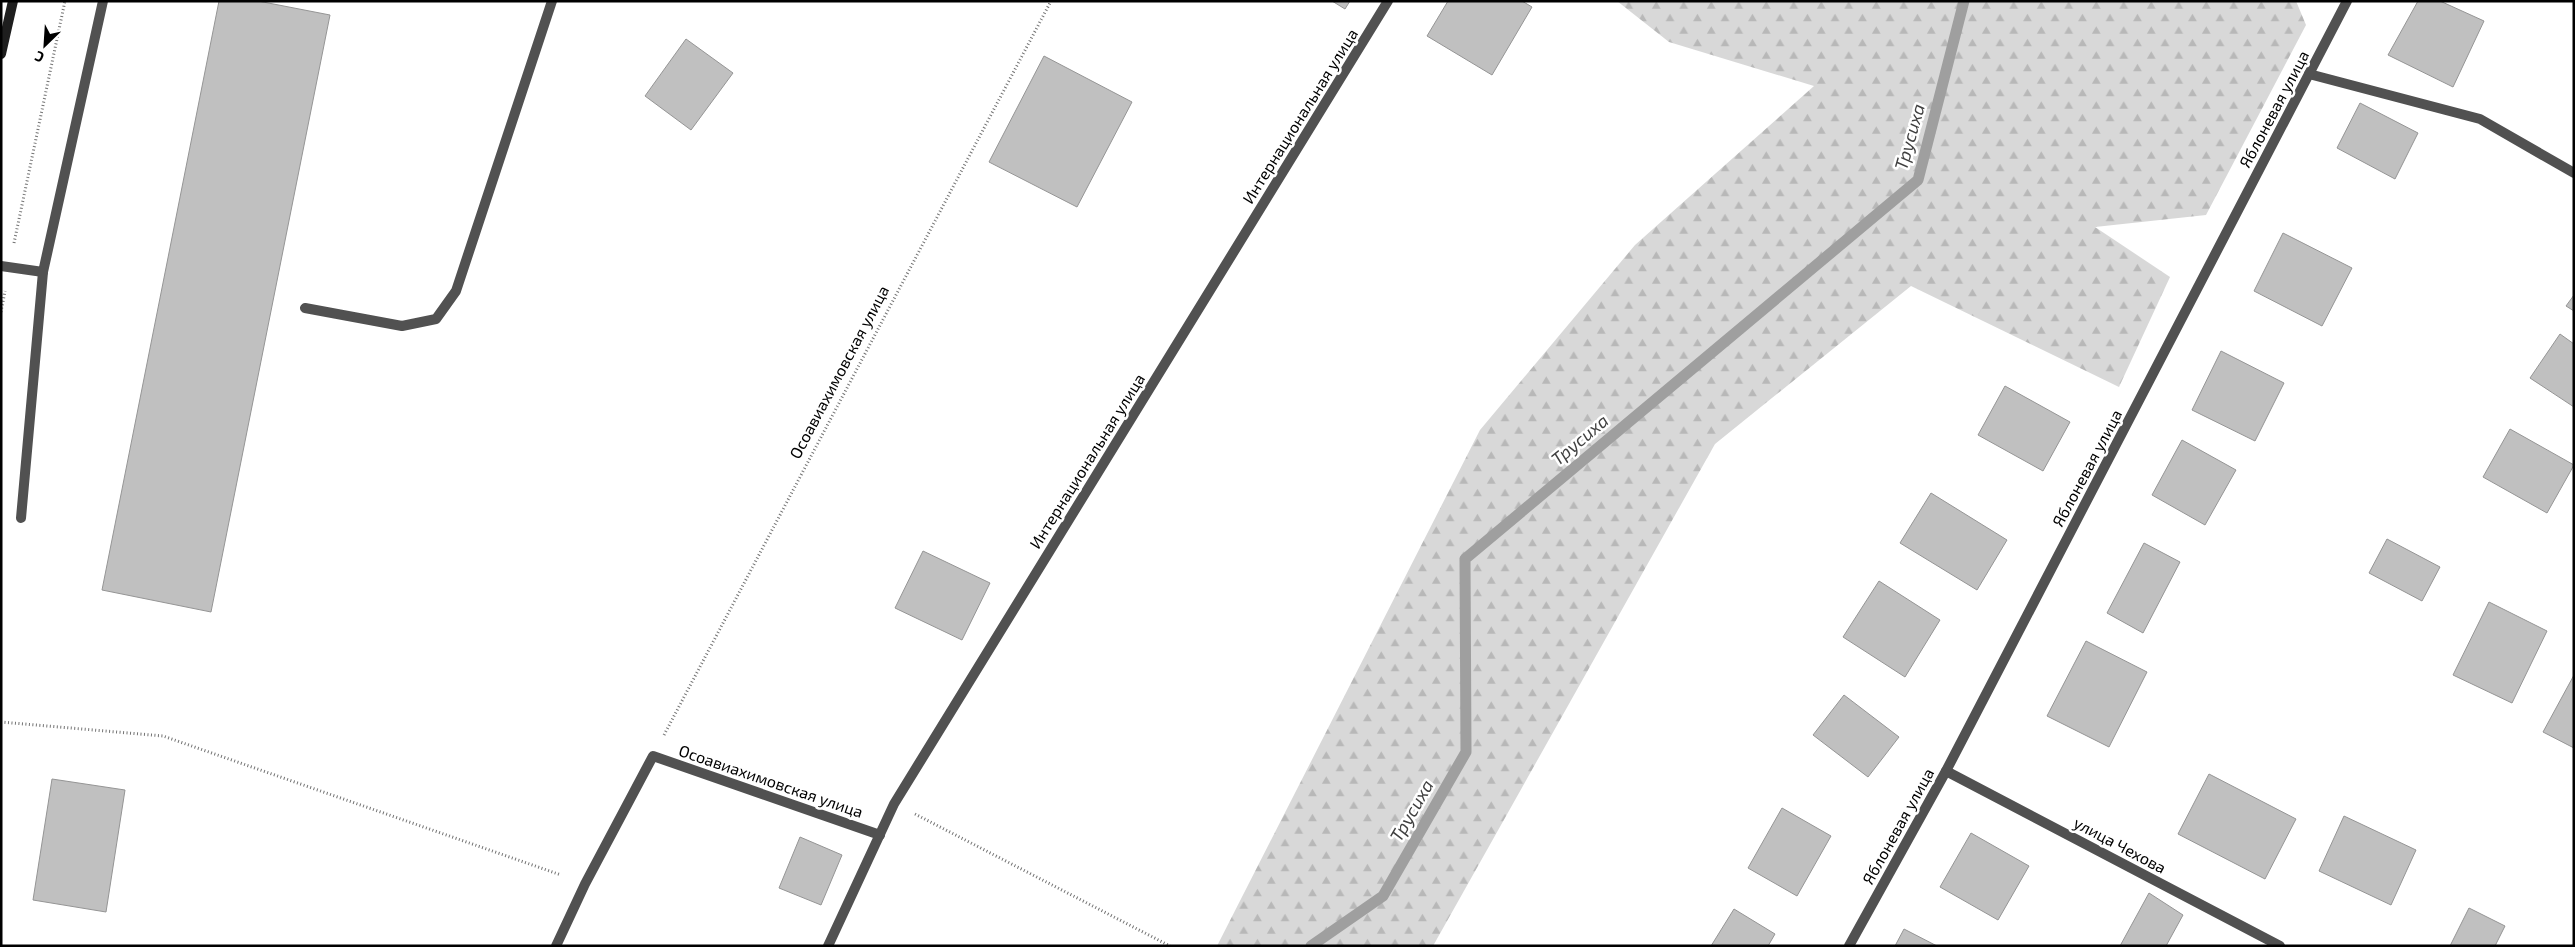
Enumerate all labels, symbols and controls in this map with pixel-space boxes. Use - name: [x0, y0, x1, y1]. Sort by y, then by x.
- north arrow: [20, 20, 70, 70]
- street label: Интернациональная улица: [1238, 25, 1362, 207]
- street label: Яблоневая улица: [2235, 47, 2313, 171]
- text: С: [32, 48, 47, 67]
- water label: Трусиха: [1889, 101, 1929, 172]
- street label: Осоавиахимовская улица: [785, 282, 893, 462]
- street label: Интернациональная улица: [1025, 370, 1149, 552]
- street label: Яблоневая улица: [2048, 406, 2126, 530]
- water label: Трусиха: [1546, 409, 1612, 469]
- street label: Осоавиахимовская улица: [676, 740, 866, 822]
- street label: Яблоневая улица: [1858, 764, 1938, 888]
- water label: Трусиха: [1385, 776, 1438, 845]
- street label: улица Чехова: [2070, 812, 2170, 878]

